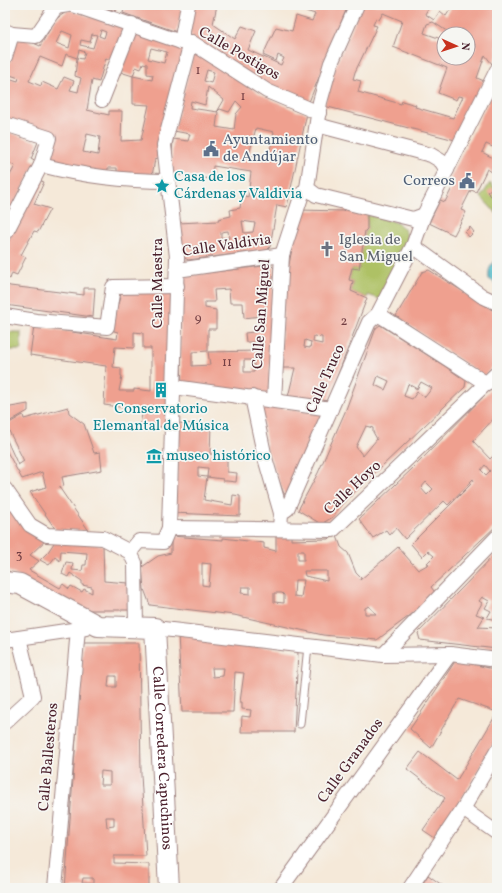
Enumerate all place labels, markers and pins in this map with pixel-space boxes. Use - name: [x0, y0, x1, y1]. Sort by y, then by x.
- place label: Ayuntamiento de Andújar: [223, 130, 318, 168]
- public building icon: Ayuntamiento de Andújar: [202, 140, 220, 158]
- place label: Casa de los Cárdenas y Valdivia: [174, 167, 303, 205]
- place label: Correos: [403, 171, 455, 192]
- public building icon: Correos: [458, 172, 476, 190]
- place icon: Casa de los Cárdenas y Valdivia: [153, 177, 171, 195]
- place label: Iglesia de San Miguel: [339, 230, 413, 268]
- church icon: Iglesia de San Miguel: [318, 240, 336, 258]
- building icon: Conservatorio Elemantal de Música: [152, 381, 170, 399]
- place label: Conservatorio Elemantal de Música: [93, 399, 229, 437]
- place label: museo histórico: [166, 446, 271, 467]
- museum icon: museo histórico: [145, 447, 163, 465]

